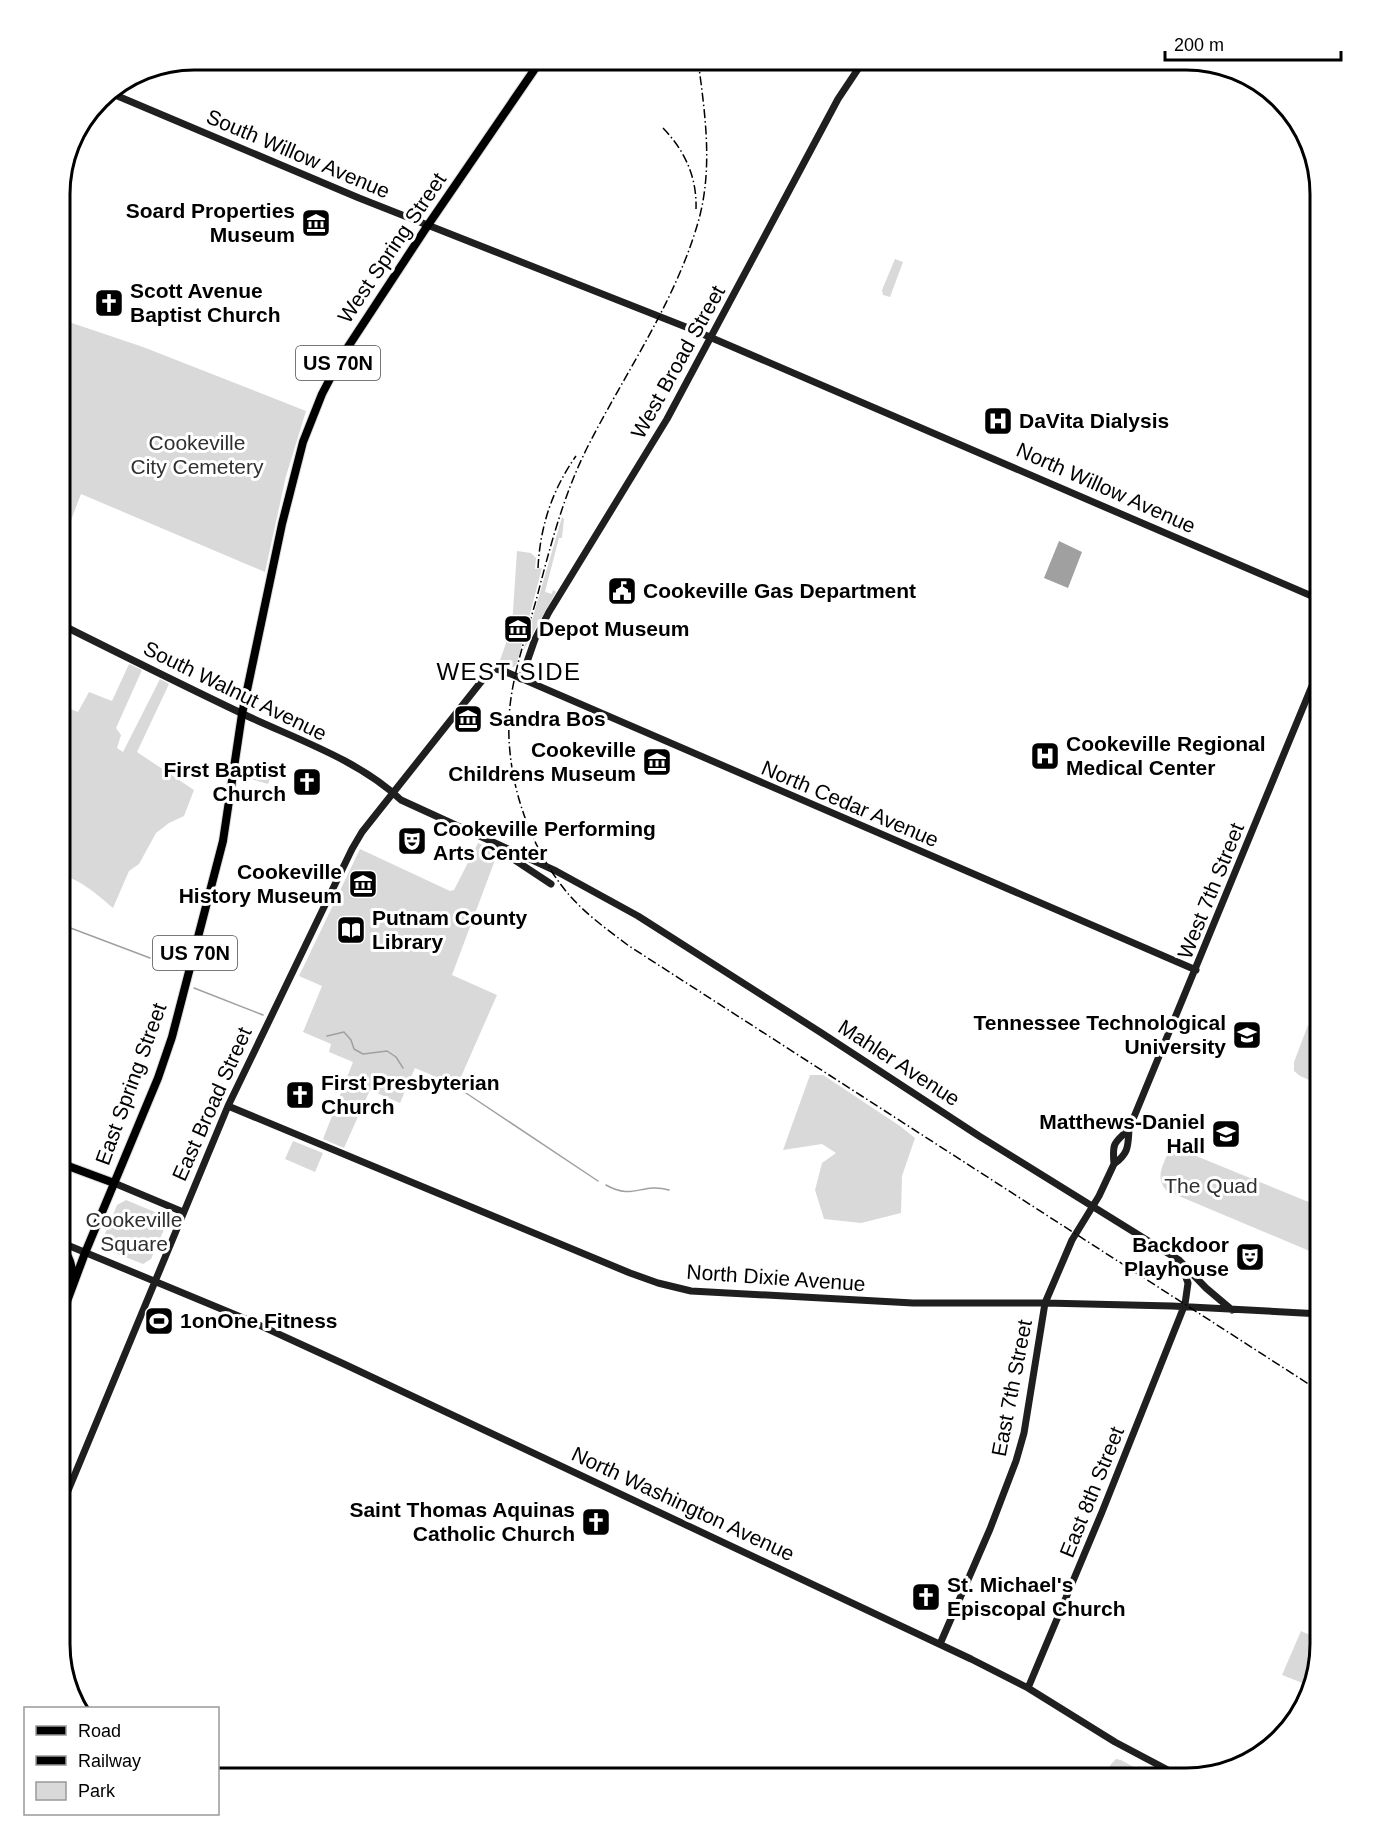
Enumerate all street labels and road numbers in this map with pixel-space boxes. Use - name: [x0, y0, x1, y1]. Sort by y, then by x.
- street label: South Willow Avenue: [203, 104, 393, 203]
- street label: West Spring Street: [333, 168, 450, 327]
- street label: West Broad Street: [626, 281, 729, 442]
- road number: US 70N: [296, 346, 380, 380]
- street label: North Willow Avenue: [1013, 438, 1199, 537]
- street label: South Walnut Avenue: [140, 636, 331, 745]
- street label: North Cedar Avenue: [758, 756, 942, 851]
- street label: West 7th Street: [1173, 819, 1248, 962]
- road number: US 70N: [153, 936, 237, 970]
- street label: East Spring Street: [91, 1000, 171, 1168]
- street label: Mahler Avenue: [834, 1015, 964, 1110]
- street label: East Broad Street: [167, 1023, 256, 1184]
- street label: North Dixie Avenue: [686, 1260, 866, 1295]
- street label: East 7th Street: [987, 1317, 1036, 1458]
- street label: East 8th Street: [1055, 1423, 1128, 1561]
- street label: North Washington Avenue: [568, 1442, 798, 1565]

